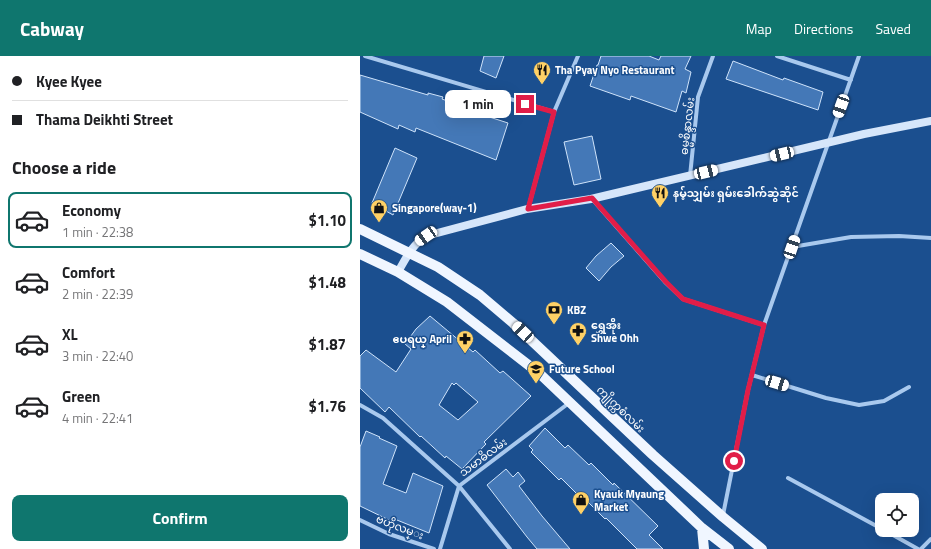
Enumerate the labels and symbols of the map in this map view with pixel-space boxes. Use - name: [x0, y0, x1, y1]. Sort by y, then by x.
- restaurant icon: Tha Pyay Nyo Restaurant: [532, 60, 552, 85]
- place label: Tha Pyay Nyo Restaurant: [555, 62, 675, 78]
- callout: 1 min: [445, 90, 511, 118]
- car: [831, 93, 851, 119]
- route end: [516, 95, 534, 113]
- street label: ဓမ္မစိန္ဒာလမ်း: [676, 96, 700, 156]
- car: [769, 145, 795, 163]
- car: [693, 163, 719, 181]
- restaurant icon: နမ့်သျှမ်း ရှမ်းခေါက်ဆွဲဆိုင်: [650, 183, 670, 208]
- place label: နမ့်သျှမ်း ရှမ်းခေါက်ဆွဲဆိုင်: [673, 185, 799, 203]
- shop icon: Singapore(way-1): [369, 198, 389, 223]
- place label: Singapore(way-1): [392, 200, 477, 216]
- car: [413, 224, 439, 248]
- car: [782, 234, 802, 260]
- bank icon: KBZ: [544, 300, 564, 325]
- place label: KBZ: [567, 302, 586, 318]
- place label: ရွှေအိုး Shwe Ohh: [591, 317, 639, 346]
- car: [510, 319, 536, 345]
- pharmacy icon: ရွှေအိုး Shwe Ohh: [568, 321, 588, 346]
- pharmacy icon: ဧပရယ္ April: [455, 329, 475, 354]
- place label: ဧပရယ္ April: [393, 331, 452, 348]
- school or university icon: Future School: [526, 359, 546, 384]
- place label: Future School: [549, 361, 615, 377]
- car: [764, 374, 790, 392]
- street label: ကျိုက္ကစံလမ်း: [593, 382, 649, 437]
- street label: သမာဓိလမ်း: [456, 434, 510, 480]
- route start: [725, 452, 743, 470]
- place label: Kyauk Myaung Market: [594, 486, 664, 515]
- shop icon: Kyauk Myaung Market: [571, 490, 591, 515]
- street label: ဗဟိုလမ္း: [373, 511, 426, 545]

